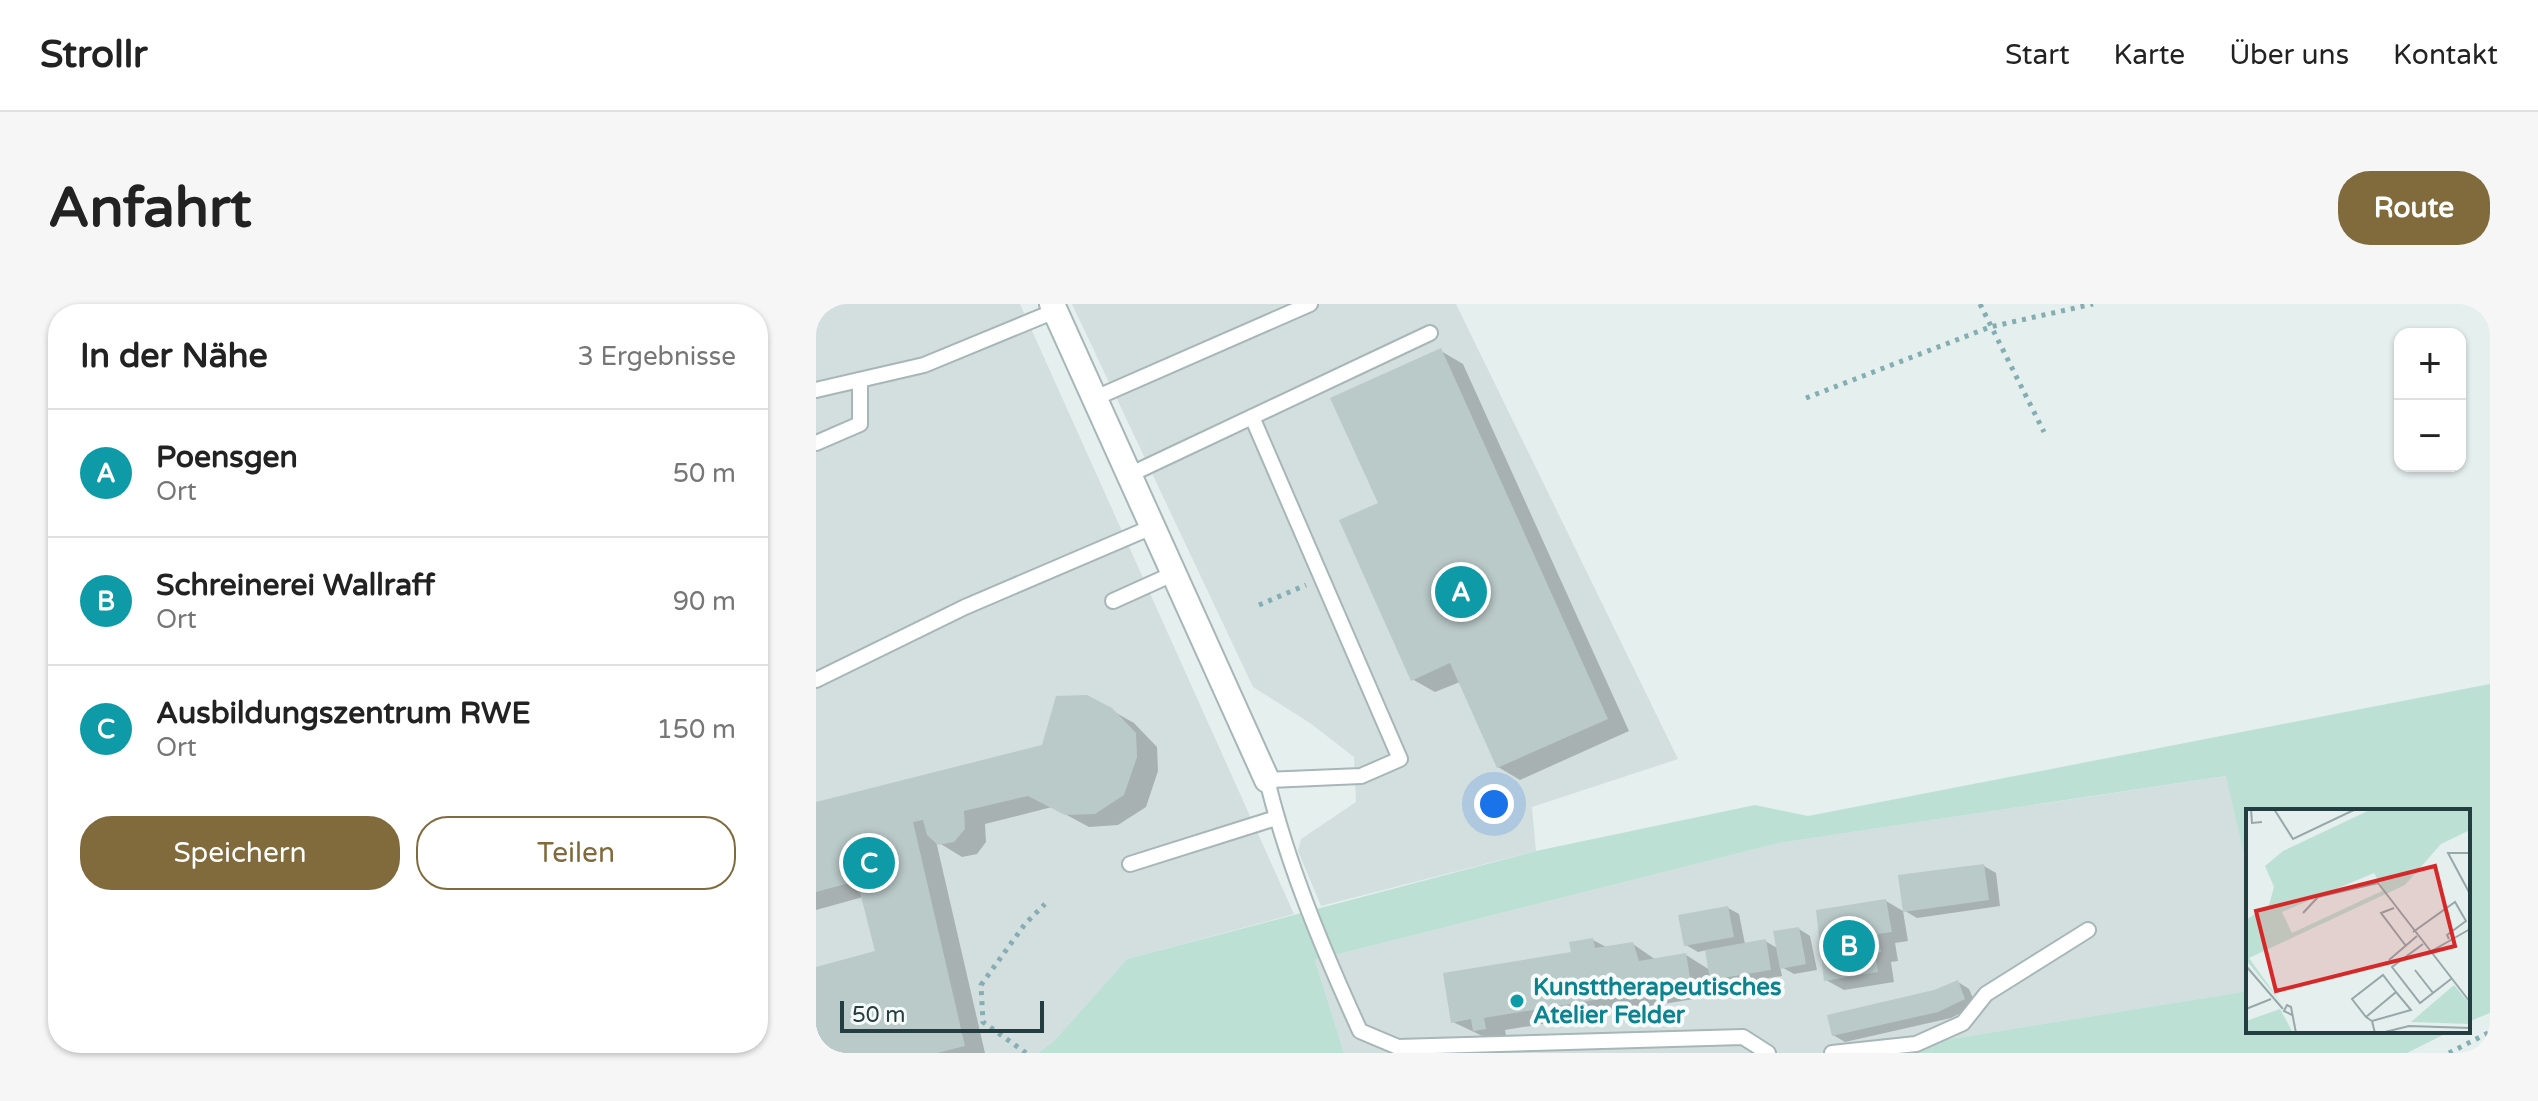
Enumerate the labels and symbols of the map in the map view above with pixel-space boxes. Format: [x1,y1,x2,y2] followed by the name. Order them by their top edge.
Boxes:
[1435,562,1487,622] pin: A
[1474,784,1514,824] your location
[2246,809,2470,1033] inset map
[843,833,895,893] pin: C
[1823,916,1875,976] pin: B
[1533,973,1781,1030] place label: Kunsttherapeutisches Atelier Felder
[1508,992,1526,1010] marker: Kunsttherapeutisches Atelier Felder
[840,997,1044,1033] scale bar

